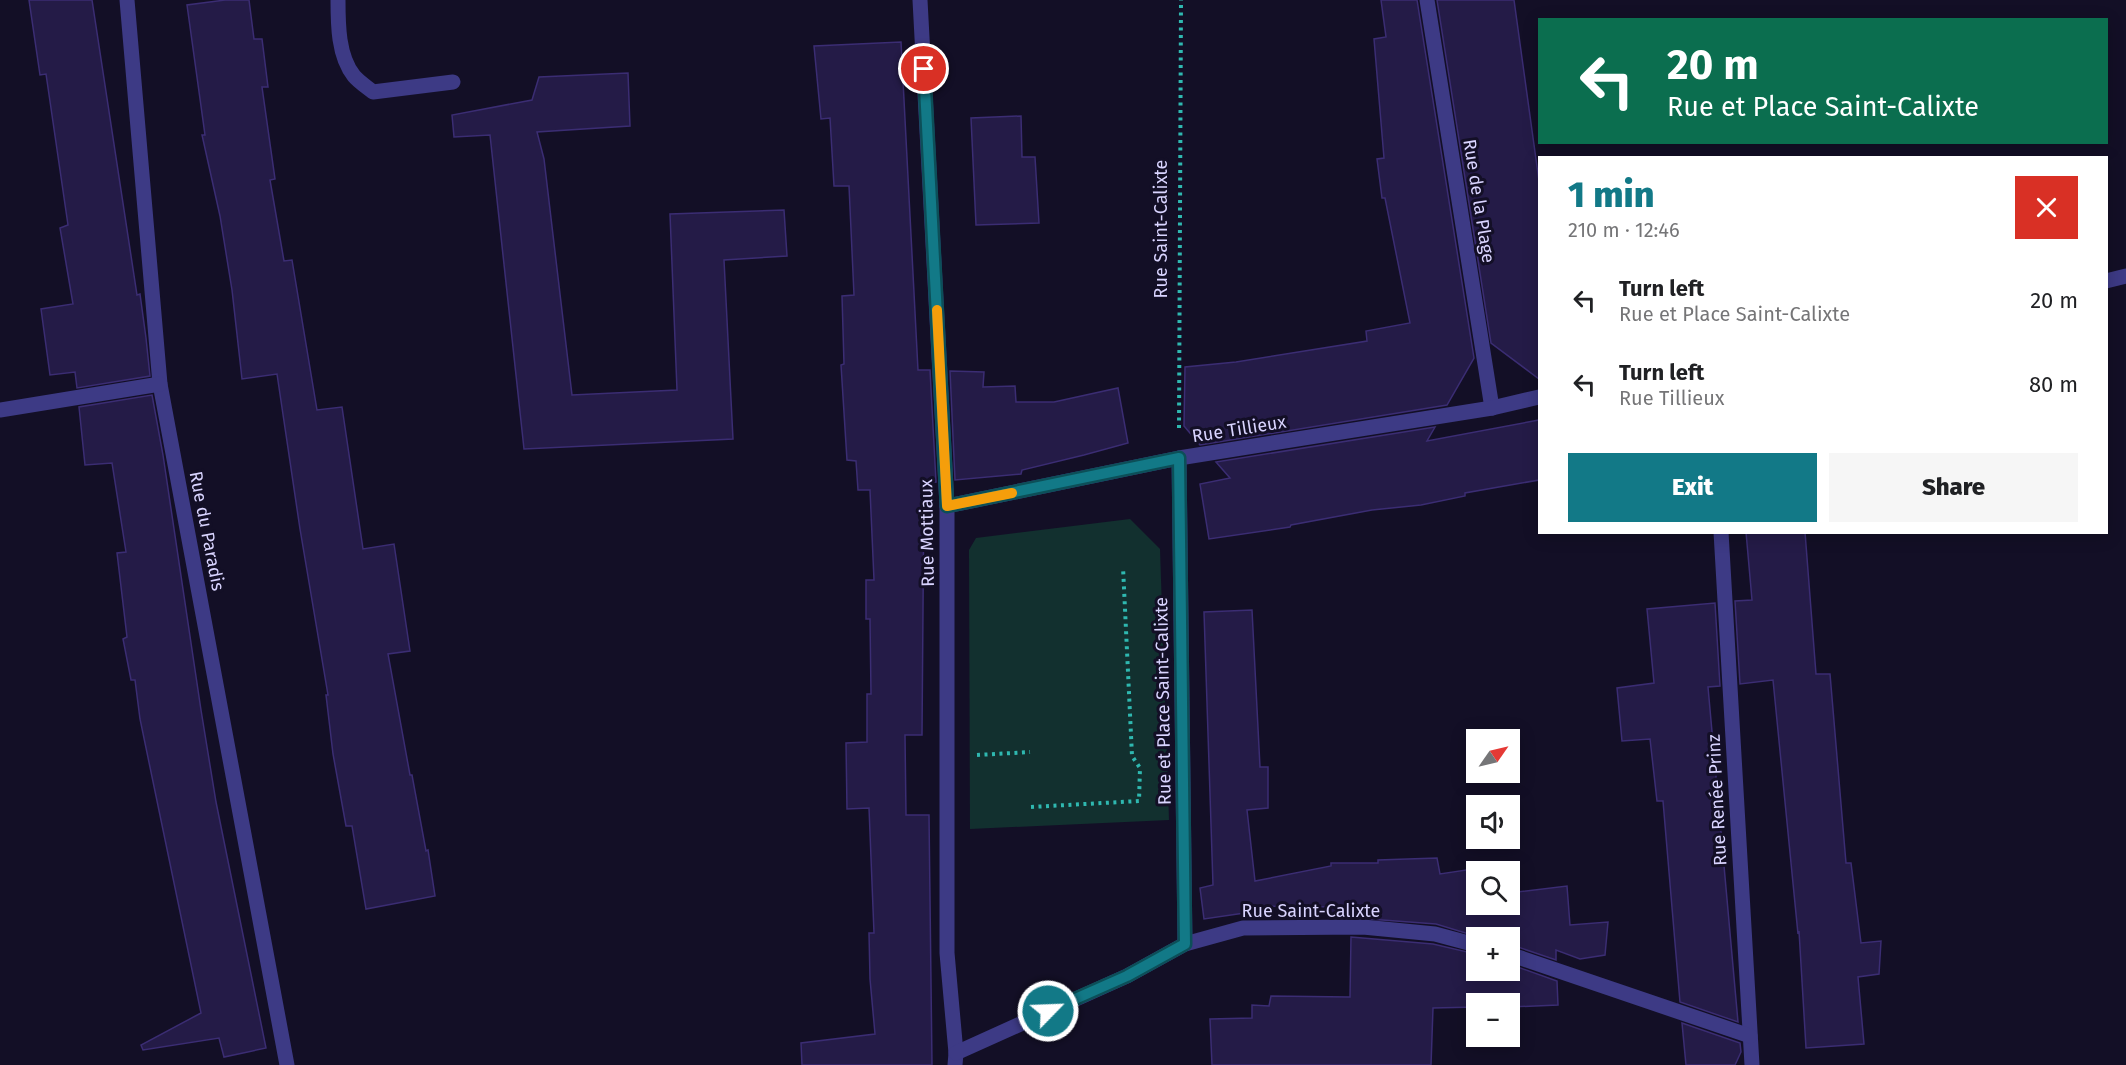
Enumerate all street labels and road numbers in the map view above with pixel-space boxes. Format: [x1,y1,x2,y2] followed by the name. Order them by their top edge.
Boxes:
[1458,138,1500,264] street label: Rue de la Plage
[1150,160,1172,298] street label: Rue Saint-Calixte
[1190,411,1288,447] street label: Rue Tillieux
[185,469,229,593] street label: Rue du Paradis
[915,479,939,587] street label: Rue Mottiaux
[1150,597,1176,805] street label: Rue et Place Saint-Calixte
[1703,733,1731,866] street label: Rue Renée Prinz
[1242,900,1380,922] street label: Rue Saint-Calixte

